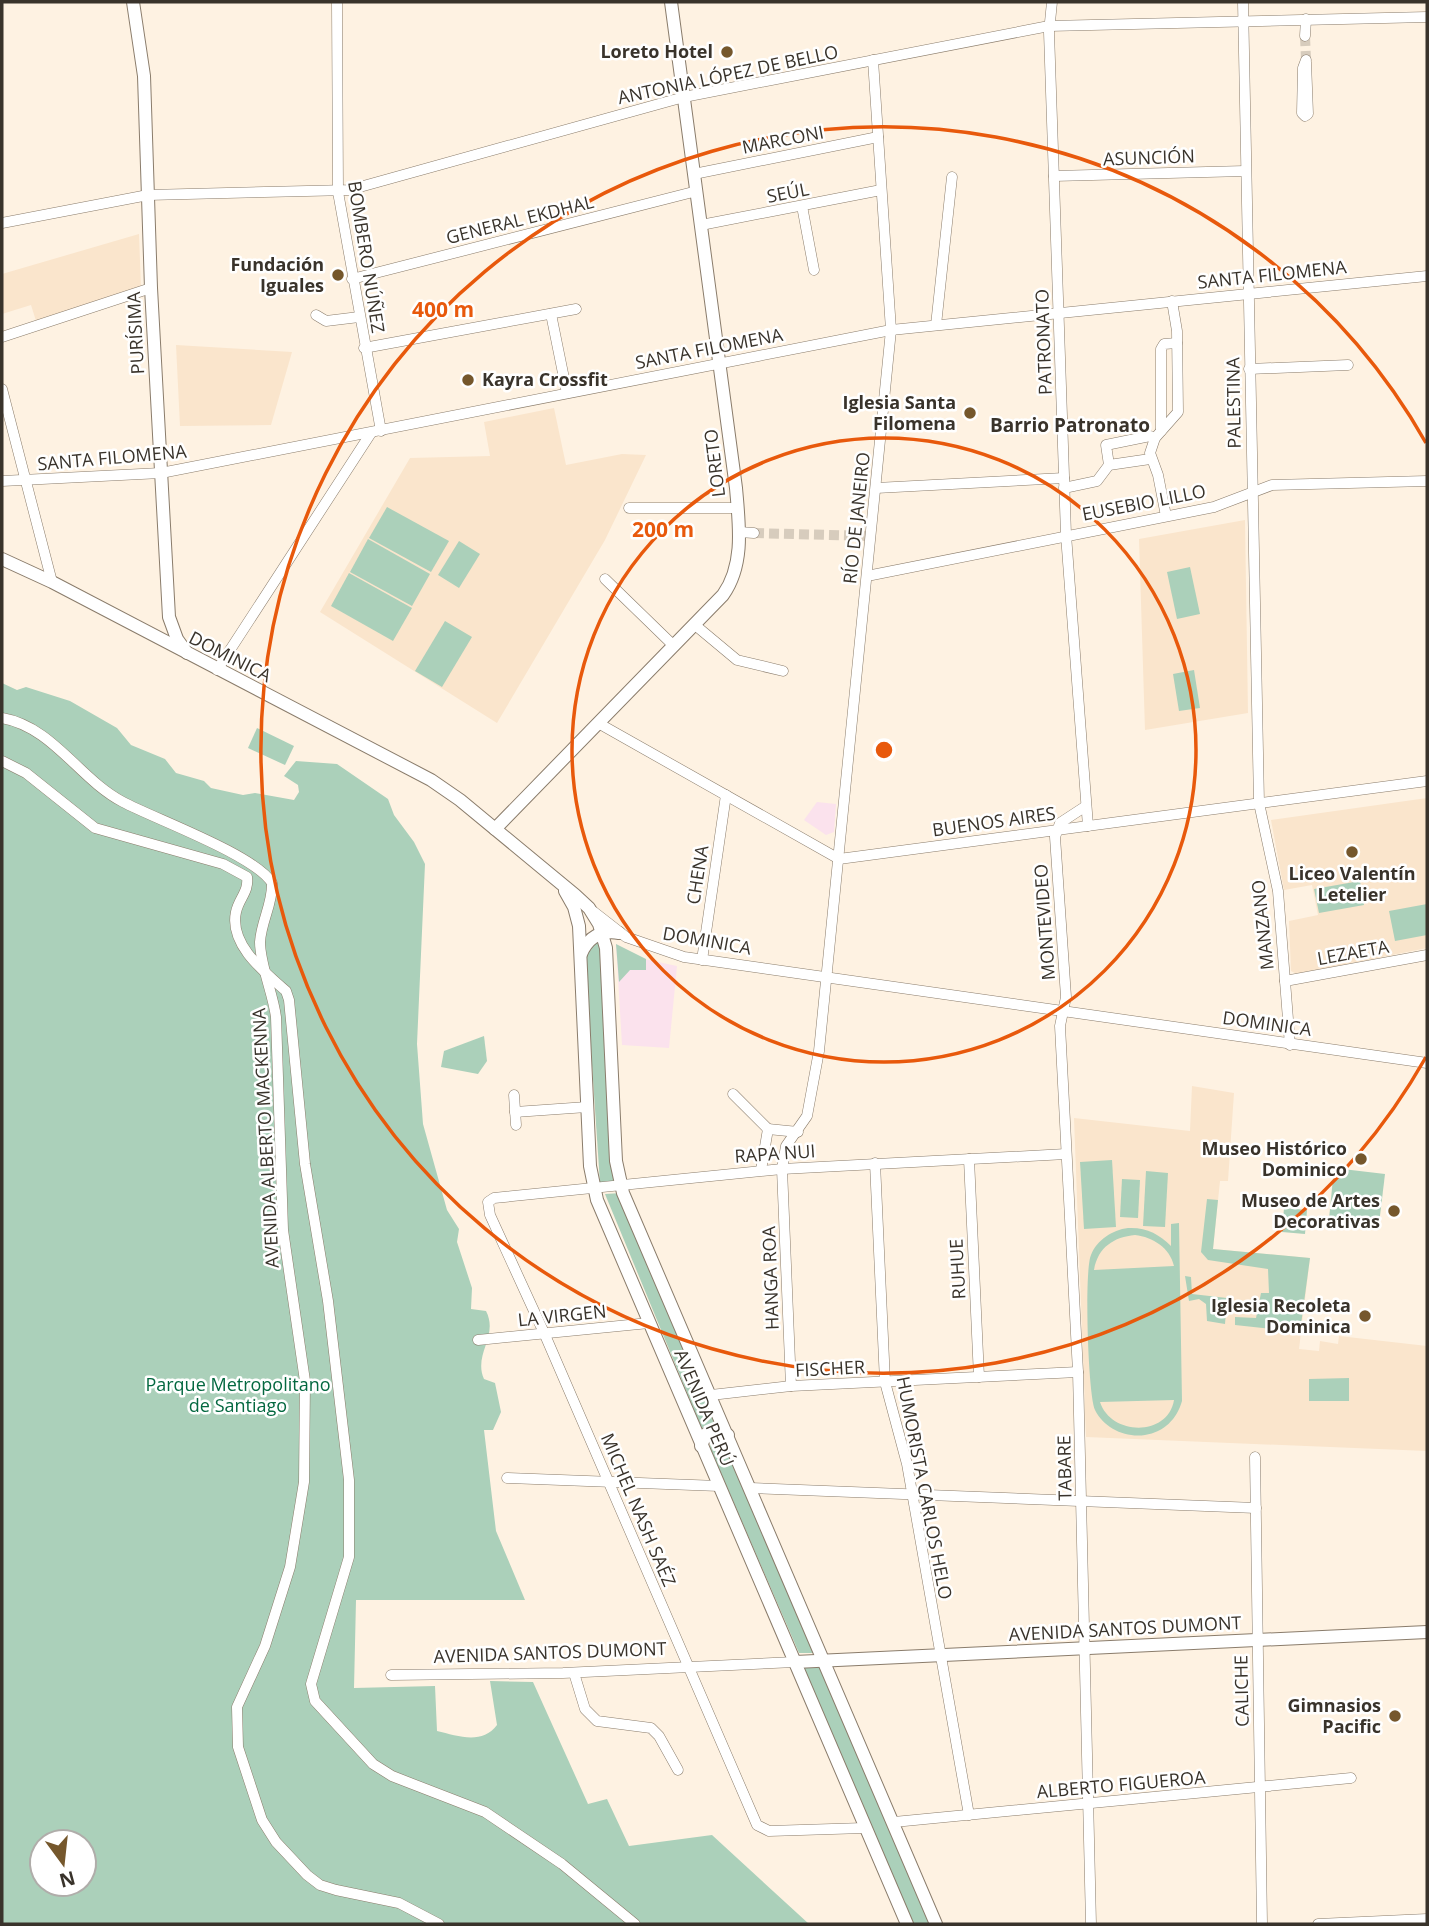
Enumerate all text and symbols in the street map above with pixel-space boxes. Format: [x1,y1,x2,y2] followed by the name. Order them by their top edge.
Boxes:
[600,39,713,63] place label: Loreto Hotel
[615,39,840,109] street label: ANTONIA LÓPEZ DE BELLO
[719,44,735,60] marker: Loreto Hotel
[740,119,826,159] street label: MARCONI
[1103,143,1195,171] street label: ASUNCIÓN
[765,176,811,208] street label: SEÚL
[343,179,391,335] street label: BOMBERO NÚÑEZ
[443,189,596,249] street label: GENERAL EKDHAL
[230,252,324,297] place label: Fundación Iguales
[1196,254,1348,294] street label: SANTA FILOMENA
[330,267,346,283] marker: Fundación Iguales
[1029,289,1057,395] street label: PATRONATO
[121,291,149,375] street label: PURÍSIMA
[412,295,474,323] text: 400 m
[633,322,785,374] street label: SANTA FILOMENA
[1220,357,1246,449] street label: PALESTINA
[482,367,608,391] place label: Kayra Crossfit
[460,372,476,388] marker: Kayra Crossfit
[842,390,956,435] place label: Iglesia Santa Filomena
[962,405,978,421] marker: Iglesia Santa Filomena
[990,412,1150,438] district label: Barrio Patronato
[698,428,730,499] street label: LORETO
[36,438,188,475] street label: SANTA FILOMENA
[837,451,875,585] street label: RÍO DE JANEIRO
[1080,478,1208,526] street label: EUSEBIO LILLO
[632,515,694,543] text: 200 m
[185,625,276,687] street label: DOMINICA
[872,738,896,762] centre of rings
[931,800,1057,842] street label: BUENOS AIRES
[681,843,714,906] street label: CHENA
[1344,844,1360,860] marker: Liceo Valentín Letelier
[1288,861,1416,906] place label: Liceo Valentín Letelier
[1028,863,1060,981] street label: MONTEVIDEO
[1245,879,1279,971] street label: MANZANO
[661,920,754,960] street label: DOMINICA
[1315,934,1391,970] street label: LEZAETA
[1221,1005,1314,1041] street label: DOMINICA
[246,1007,284,1269] street label: AVENIDA ALBERTO MACKENNA
[1202,1136,1347,1181] place label: Museo Histórico Dominico
[734,1138,816,1168] street label: RAPA NUI
[1353,1151,1369,1167] marker: Museo Histórico Dominico
[1241,1188,1380,1233] place label: Museo de Artes Decorativas
[1386,1203,1402,1219] marker: Museo de Artes Decorativas
[756,1225,784,1330] street label: HANGA ROA
[943,1238,971,1300] street label: RUHUE
[1211,1293,1351,1338] place label: Iglesia Recoleta Dominica
[516,1298,607,1332] street label: LA VIRGEN
[1357,1308,1373,1324] marker: Iglesia Recoleta Dominica
[669,1345,740,1470] street label: AVENIDA PERÚ
[794,1354,865,1382] street label: FISCHER
[145,1372,331,1417] park label: Parque Metropolitano de Santiago
[892,1374,958,1602] street label: HUMORISTA CARLOS HELO
[596,1429,682,1590] street label: MICHEL NASH SAÉZ
[1051,1435,1077,1501] street label: TABARE
[1008,1610,1242,1646] street label: AVENIDA SANTOS DUMONT
[433,1636,667,1668] street label: AVENIDA SANTOS DUMONT
[1228,1655,1254,1727] street label: CALICHE
[1288,1693,1381,1738] place label: Gimnasios Pacific
[1387,1708,1403,1724] marker: Gimnasios Pacific
[1036,1765,1207,1803] street label: ALBERTO FIGUEROA
[28,1828,98,1898] north arrow
[57,1865,78,1894] text: N

